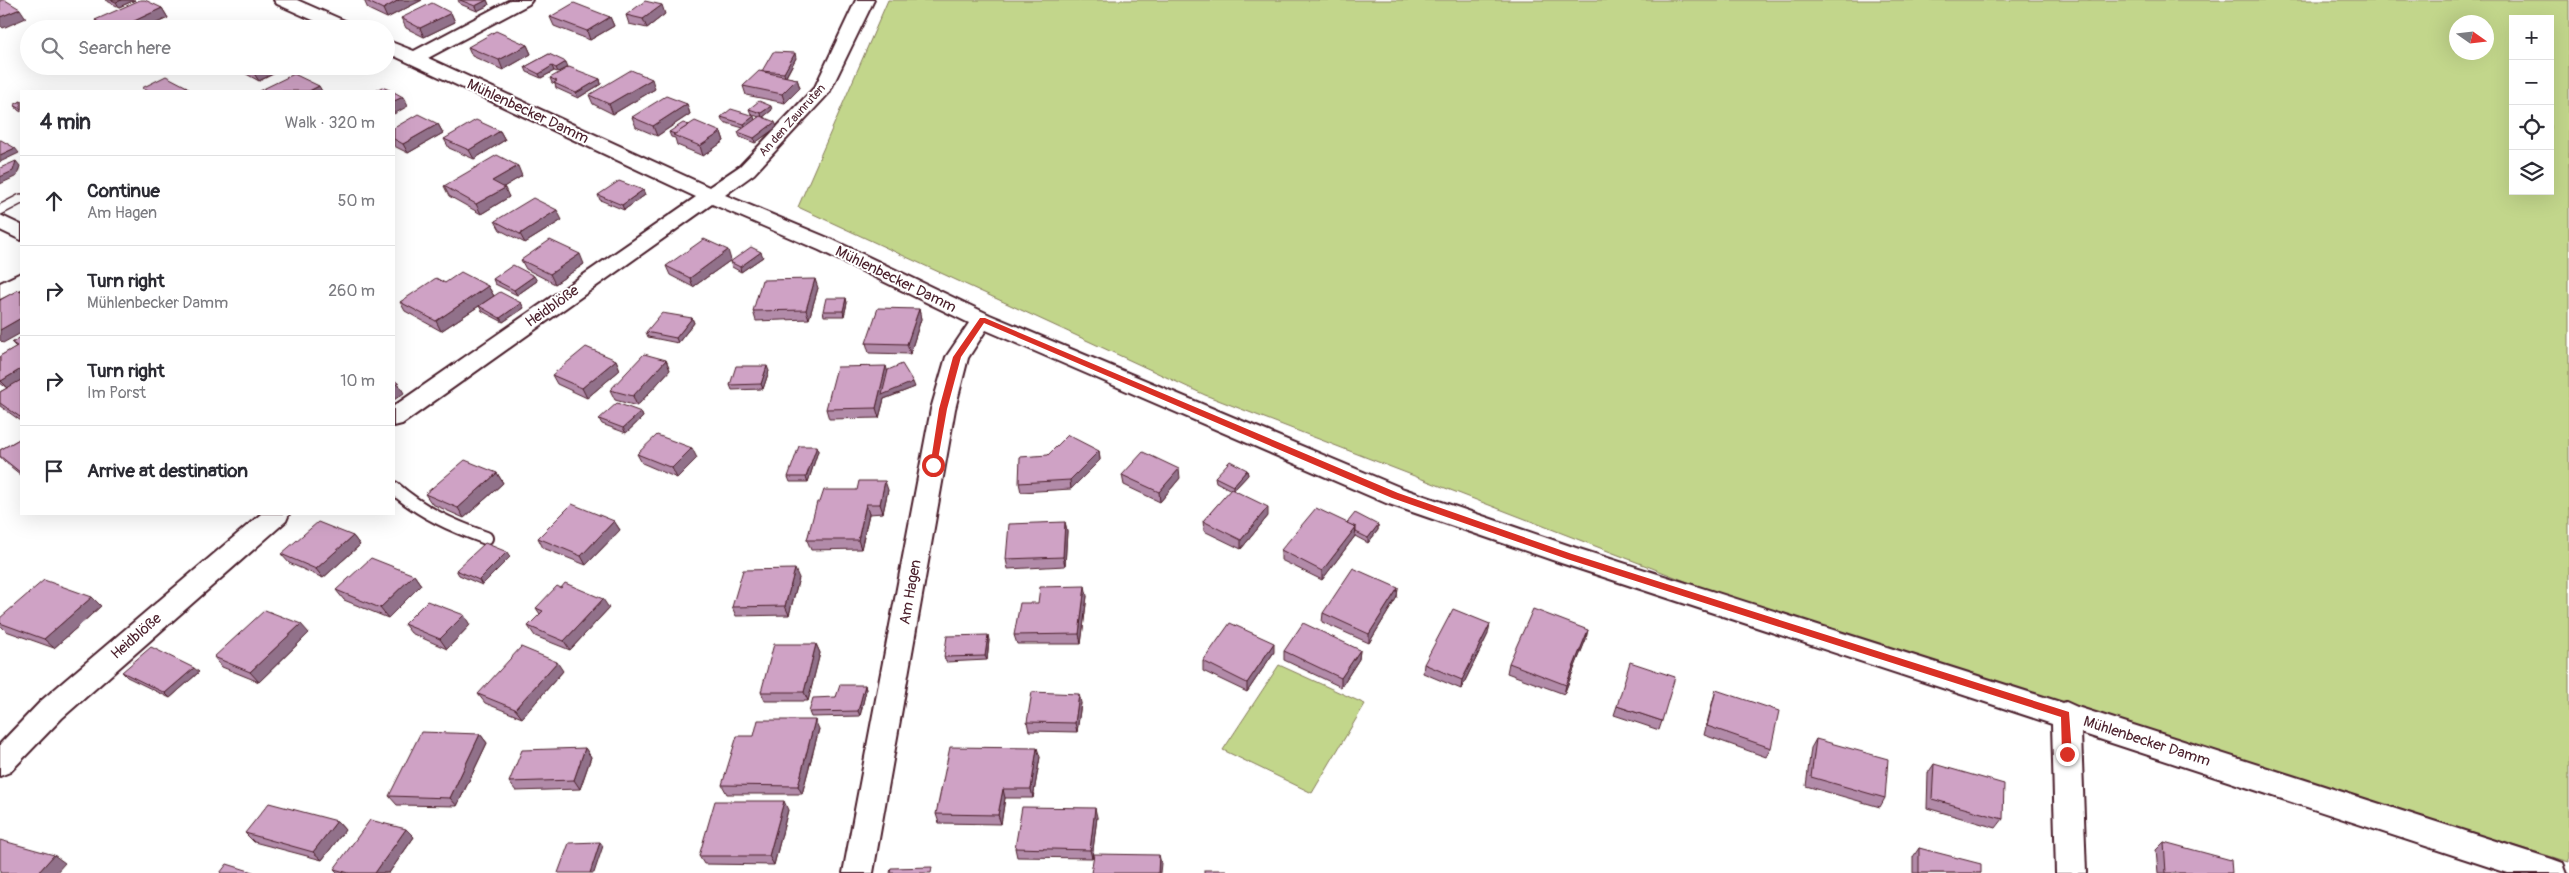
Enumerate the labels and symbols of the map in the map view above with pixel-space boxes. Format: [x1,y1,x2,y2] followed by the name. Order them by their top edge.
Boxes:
[2449,15,2494,60] north arrow
[464,75,592,148] street label: Mühlenbecker Damm
[756,81,829,160] street label: An den Zaunruten
[832,242,959,317] street label: Mühlenbecker Damm
[522,281,583,332] street label: Heidblöße
[922,454,945,477] route start
[895,558,926,626] street label: Am Hagen
[107,609,166,664] street label: Heidblöße
[2081,712,2213,771] street label: Mühlenbecker Damm
[2056,743,2079,766] route end

